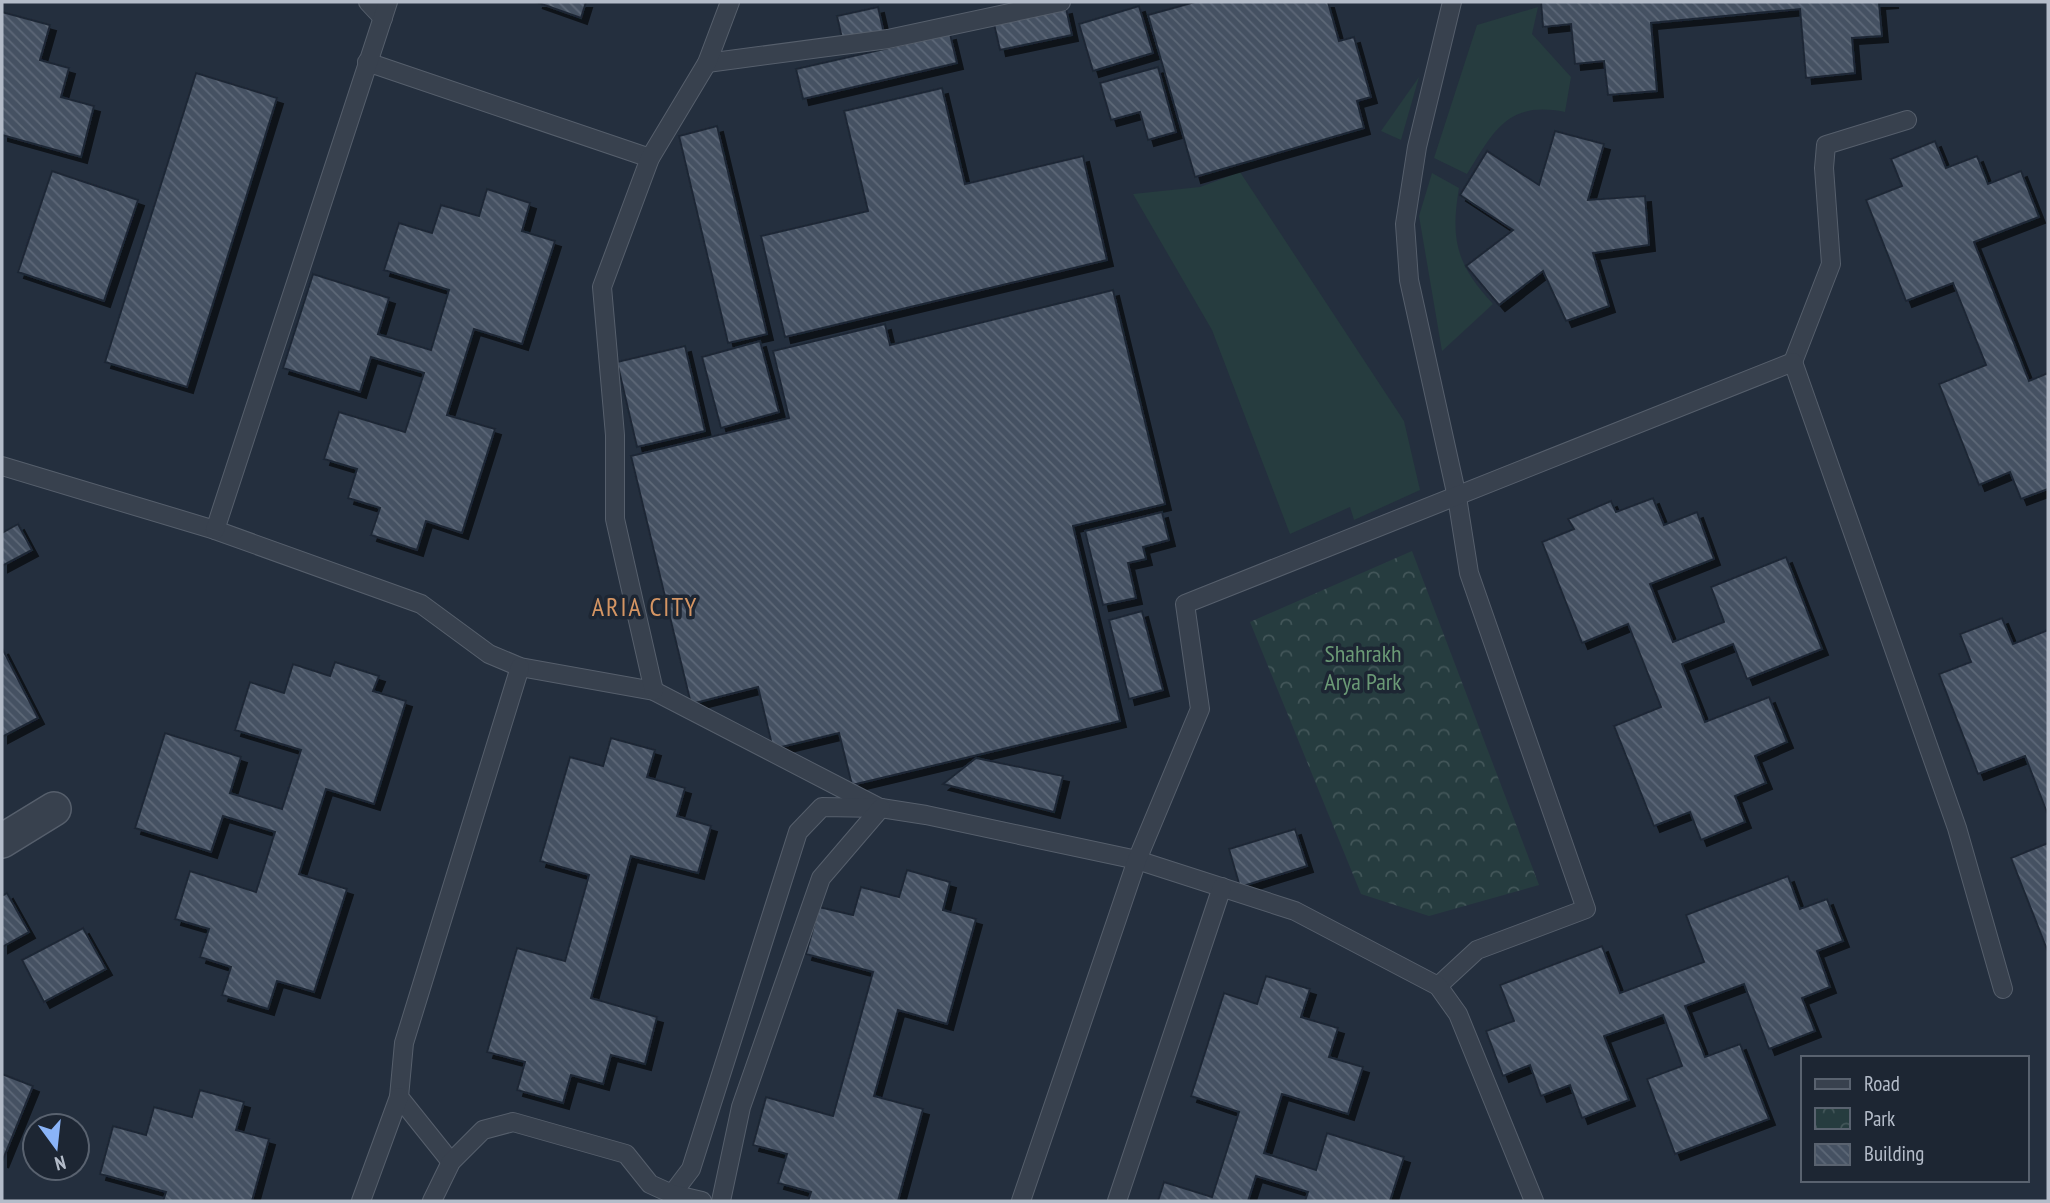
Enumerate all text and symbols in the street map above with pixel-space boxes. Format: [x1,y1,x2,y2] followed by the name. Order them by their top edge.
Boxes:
[592,590,698,623] district label: ARIA CITY
[1324,638,1402,697] park label: Shahrakh Arya Park
[1801,1056,2029,1182] legend
[1864,1070,1900,1097] text: Road
[1864,1105,1895,1132] text: Park
[21,1112,91,1182] north arrow
[1864,1140,1924,1167] text: Building
[52,1151,68,1176] text: N

